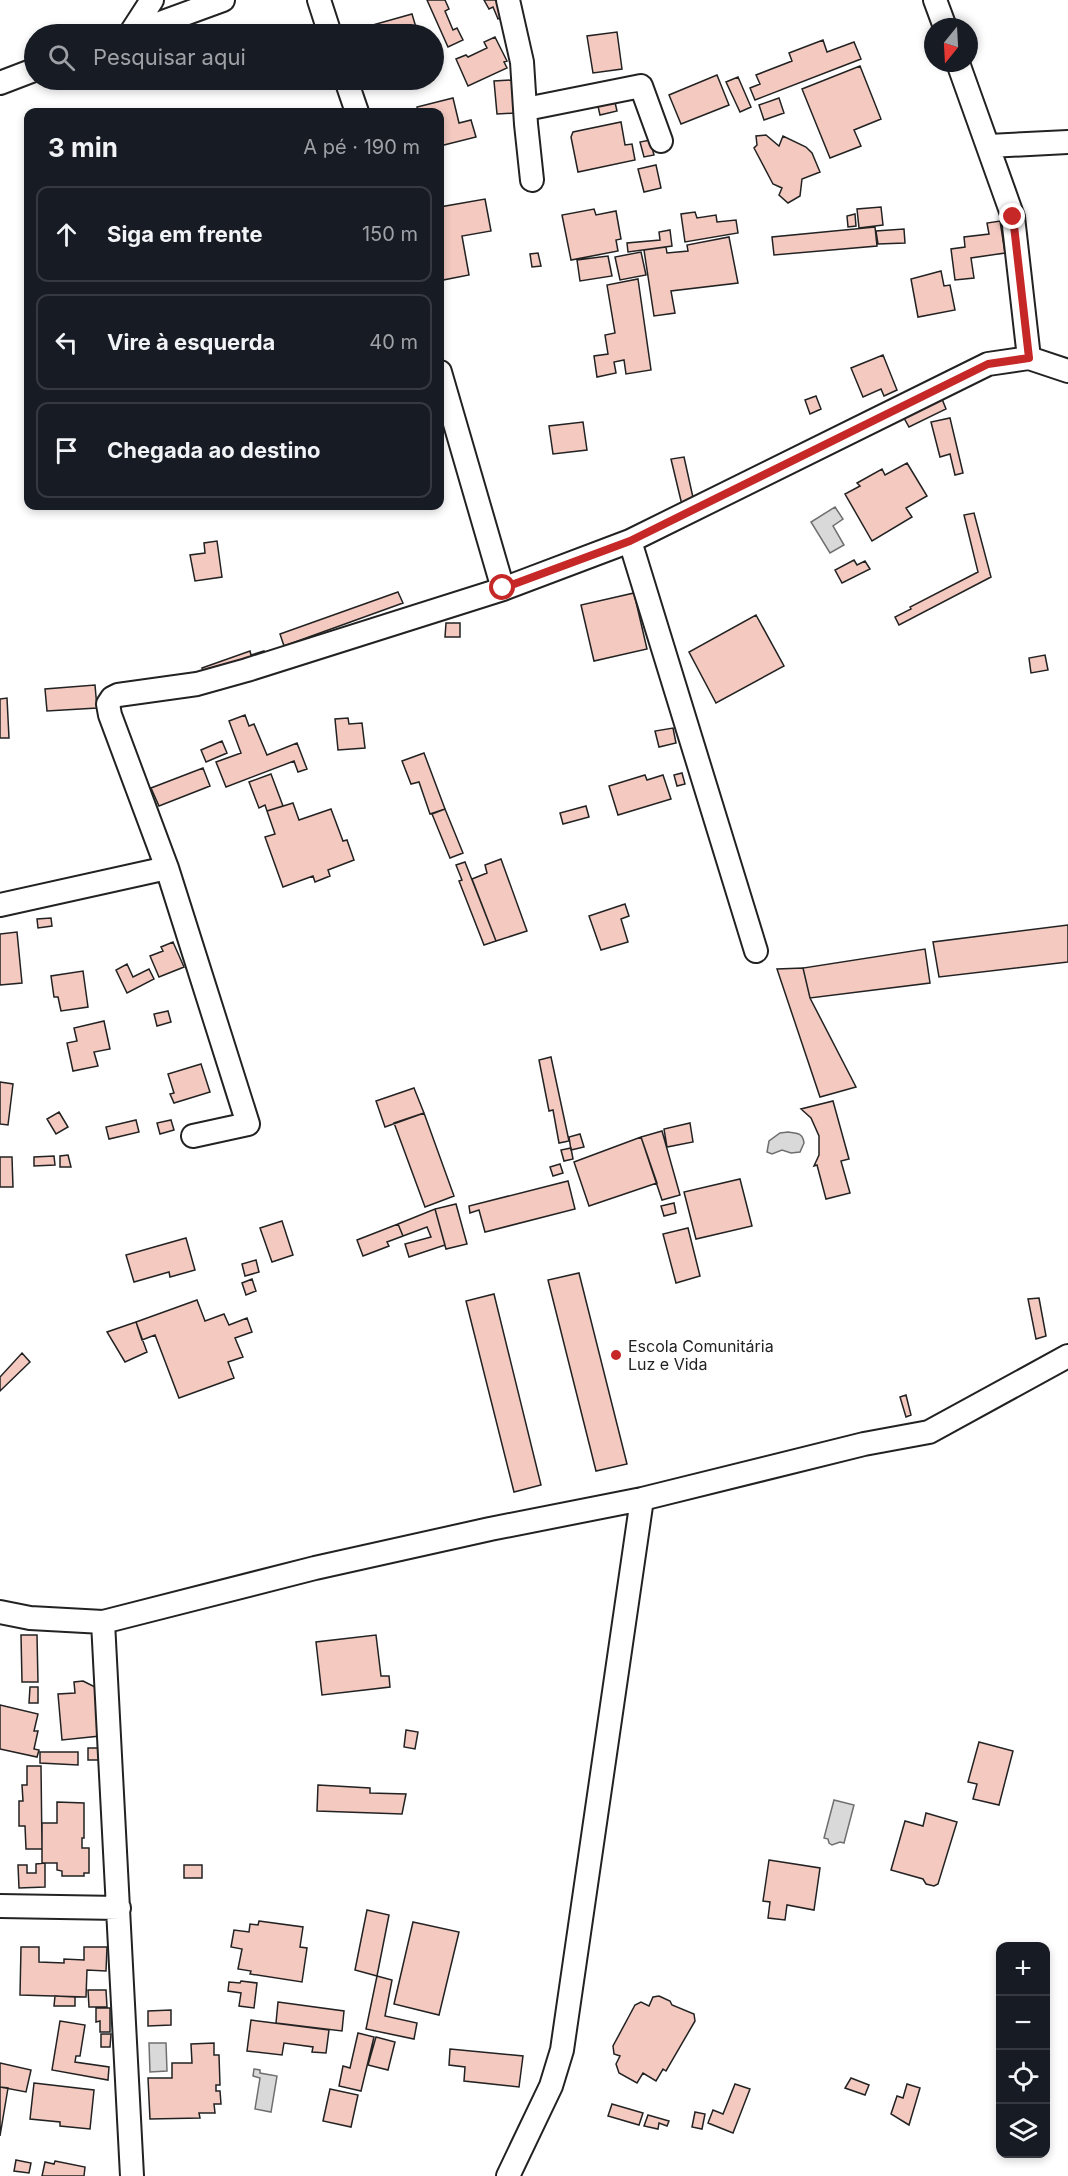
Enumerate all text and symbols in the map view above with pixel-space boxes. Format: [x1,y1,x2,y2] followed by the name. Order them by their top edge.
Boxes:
[924,18,978,72] north arrow
[24,24,444,90] search box
[45,41,78,74] icon: search
[93,44,246,70] text: Pesquisar aqui
[48,132,118,163] text: 3 min
[303,135,420,159] text: A pé · 190 m
[999,203,1025,229] route end
[50,218,83,251] icon: ahead
[107,221,263,247] text: Siga em frente
[362,222,418,246] text: 150 m
[50,326,83,359] icon: left
[107,329,275,355] text: Vire à esquerda
[369,330,418,354] text: 40 m
[50,434,83,467] icon: arrive
[107,437,321,463] text: Chegada ao destino
[489,574,515,600] route start
[628,1336,774,1374] place label: Escola Comunitária Luz e Vida
[609,1348,623,1362] marker: Escola Comunitária Luz e Vida
[996,1942,1050,2158] map controls
[996,1942,1050,1996] button: +
[996,1996,1050,2050] button: −
[996,2050,1050,2104] button: locate
[996,2104,1050,2158] button: layers

